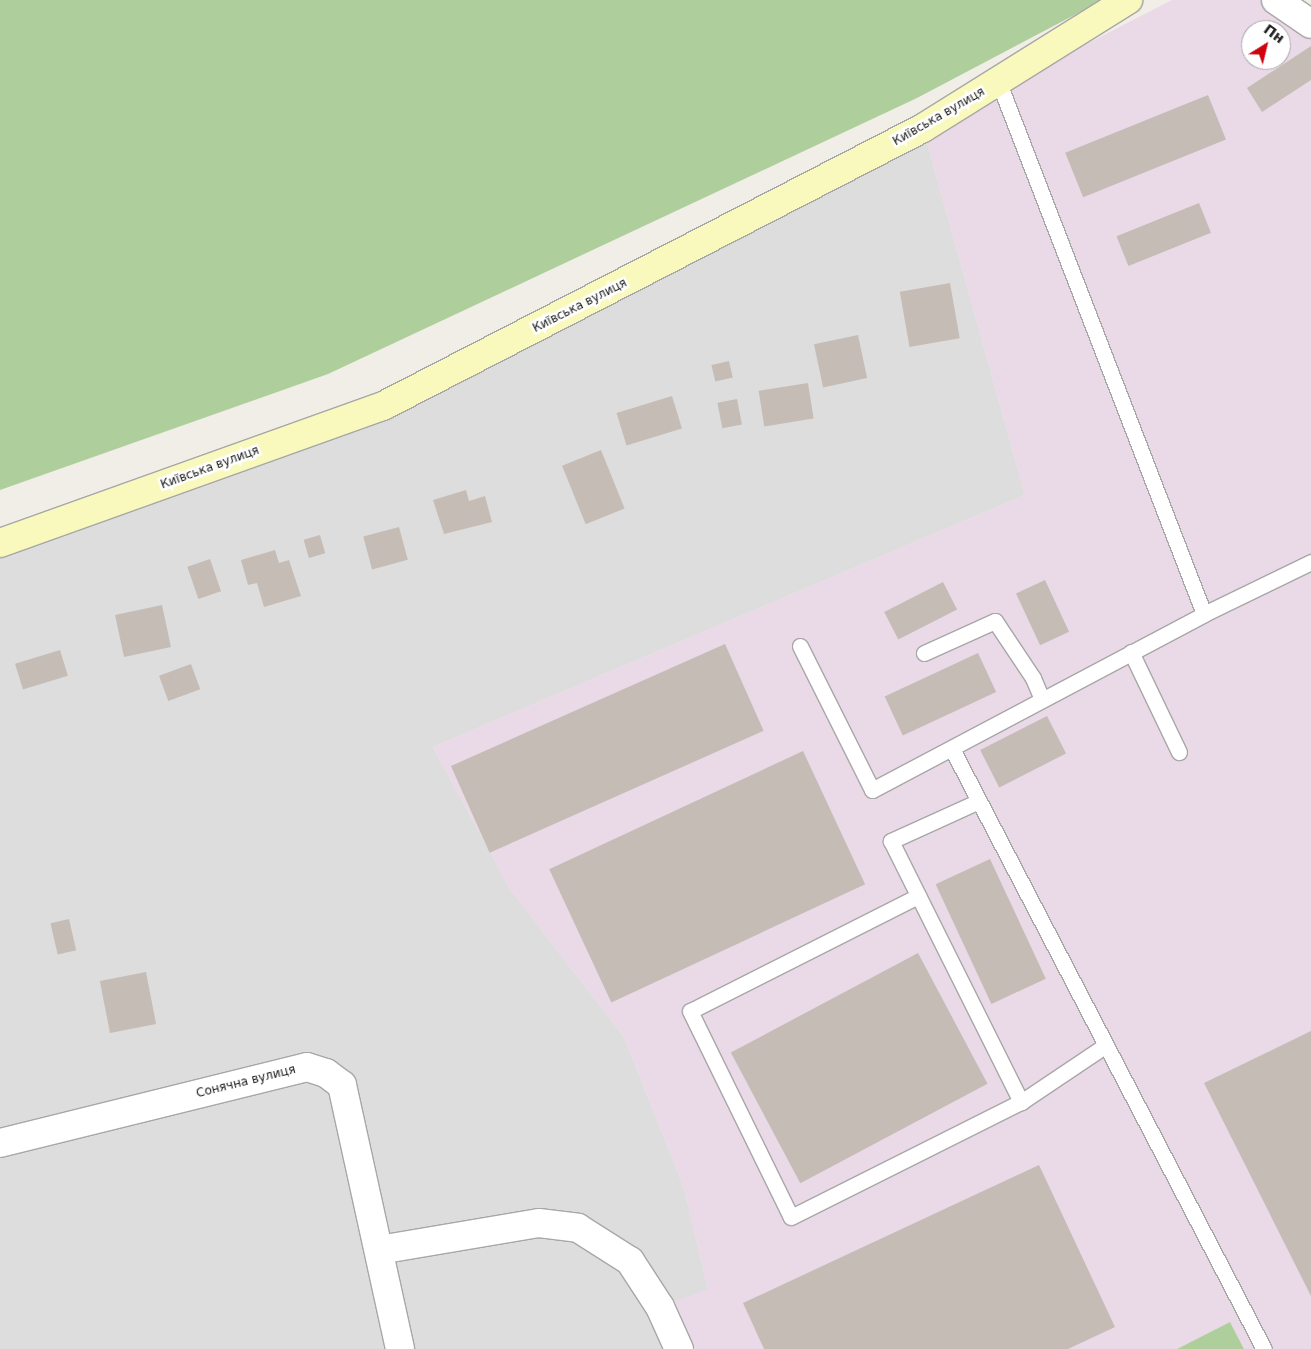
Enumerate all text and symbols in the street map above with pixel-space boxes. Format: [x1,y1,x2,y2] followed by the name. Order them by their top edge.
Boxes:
[1241,20,1291,70] north arrow
[1261,21,1288,46] text: Пн
[890,85,988,149] street label: Київська вулиця
[530,276,630,336] street label: Київська вулиця
[159,443,261,493] street label: Київська вулиця
[195,1063,297,1101] street label: Сонячна вулиця

